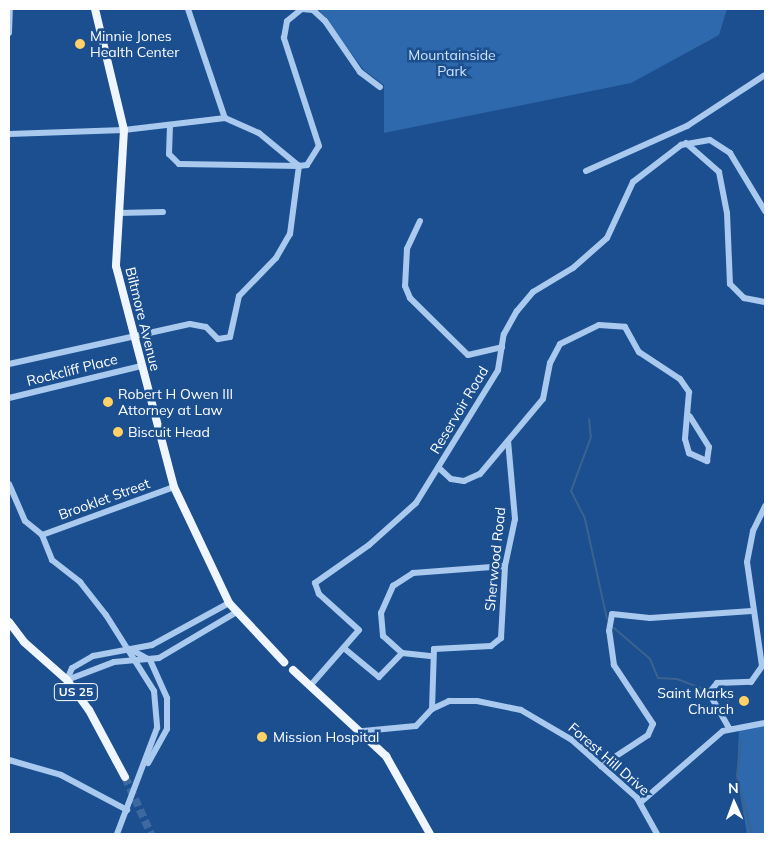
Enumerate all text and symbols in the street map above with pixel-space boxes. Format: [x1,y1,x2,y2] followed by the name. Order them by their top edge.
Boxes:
[90,28,179,60] place label: Minnie Jones Health Center
[74,38,86,50] marker: Minnie Jones Health Center
[408,47,496,80] park label: Mountainside Park
[122,265,164,373] street label: Biltmore Avenue
[25,351,119,389] street label: Rockcliff Place
[426,363,492,457] street label: Reservoir Road
[118,386,233,418] place label: Robert H Owen III Attorney at Law
[102,396,114,408] marker: Robert H Owen III Attorney at Law
[128,424,210,440] place label: Biscuit Head
[112,426,124,438] marker: Biscuit Head
[56,475,152,523] street label: Brooklet Street
[481,506,509,612] street label: Sherwood Road
[54,682,98,702] road number: US 25
[657,685,734,718] place label: Saint Marks Church
[738,695,750,707] marker: Saint Marks Church
[565,719,653,799] street label: Forest Hill Drive
[273,729,379,745] place label: Mission Hospital
[255,730,269,744] marker: Mission Hospital
[709,778,759,828] north arrow
[728,779,739,797] text: N

